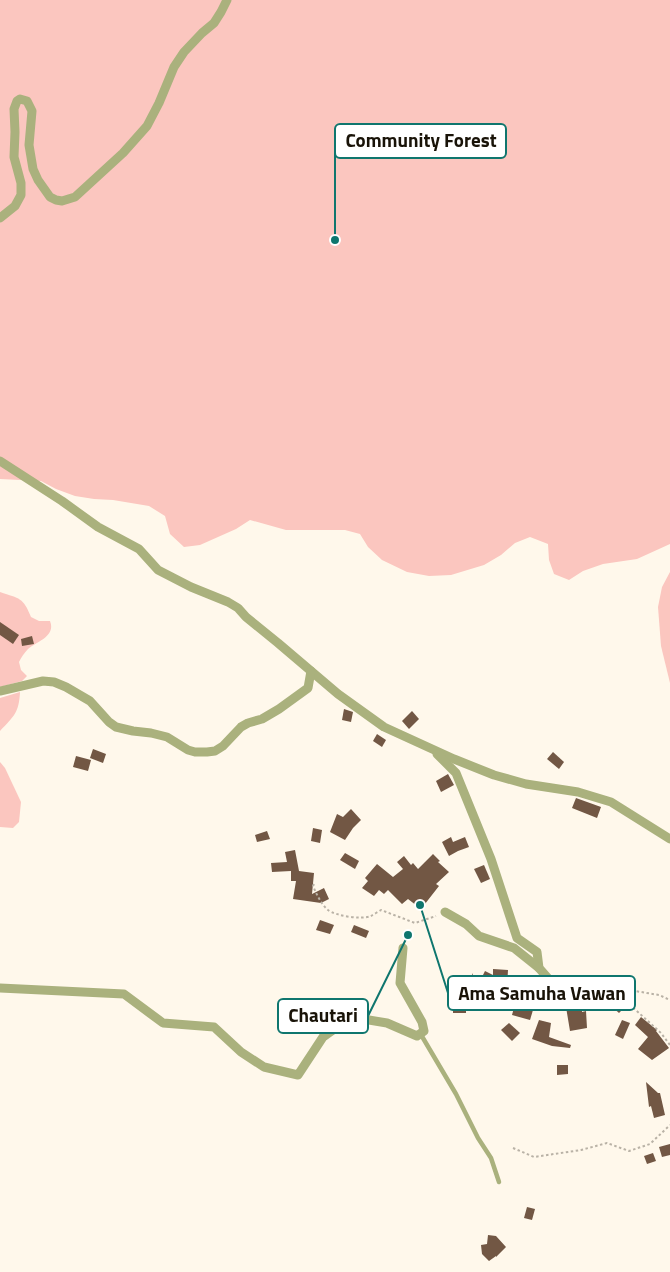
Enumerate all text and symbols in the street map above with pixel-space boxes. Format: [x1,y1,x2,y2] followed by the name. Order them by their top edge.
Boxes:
[335,124,506,158] callout: Community Forest
[345,125,497,154] text: Community Forest
[448,976,635,1010] callout: Ama Samuha Vawan
[458,978,626,1007] text: Ama Samuha Vawan
[278,999,368,1033] callout: Chautari
[288,1000,358,1029] text: Chautari

